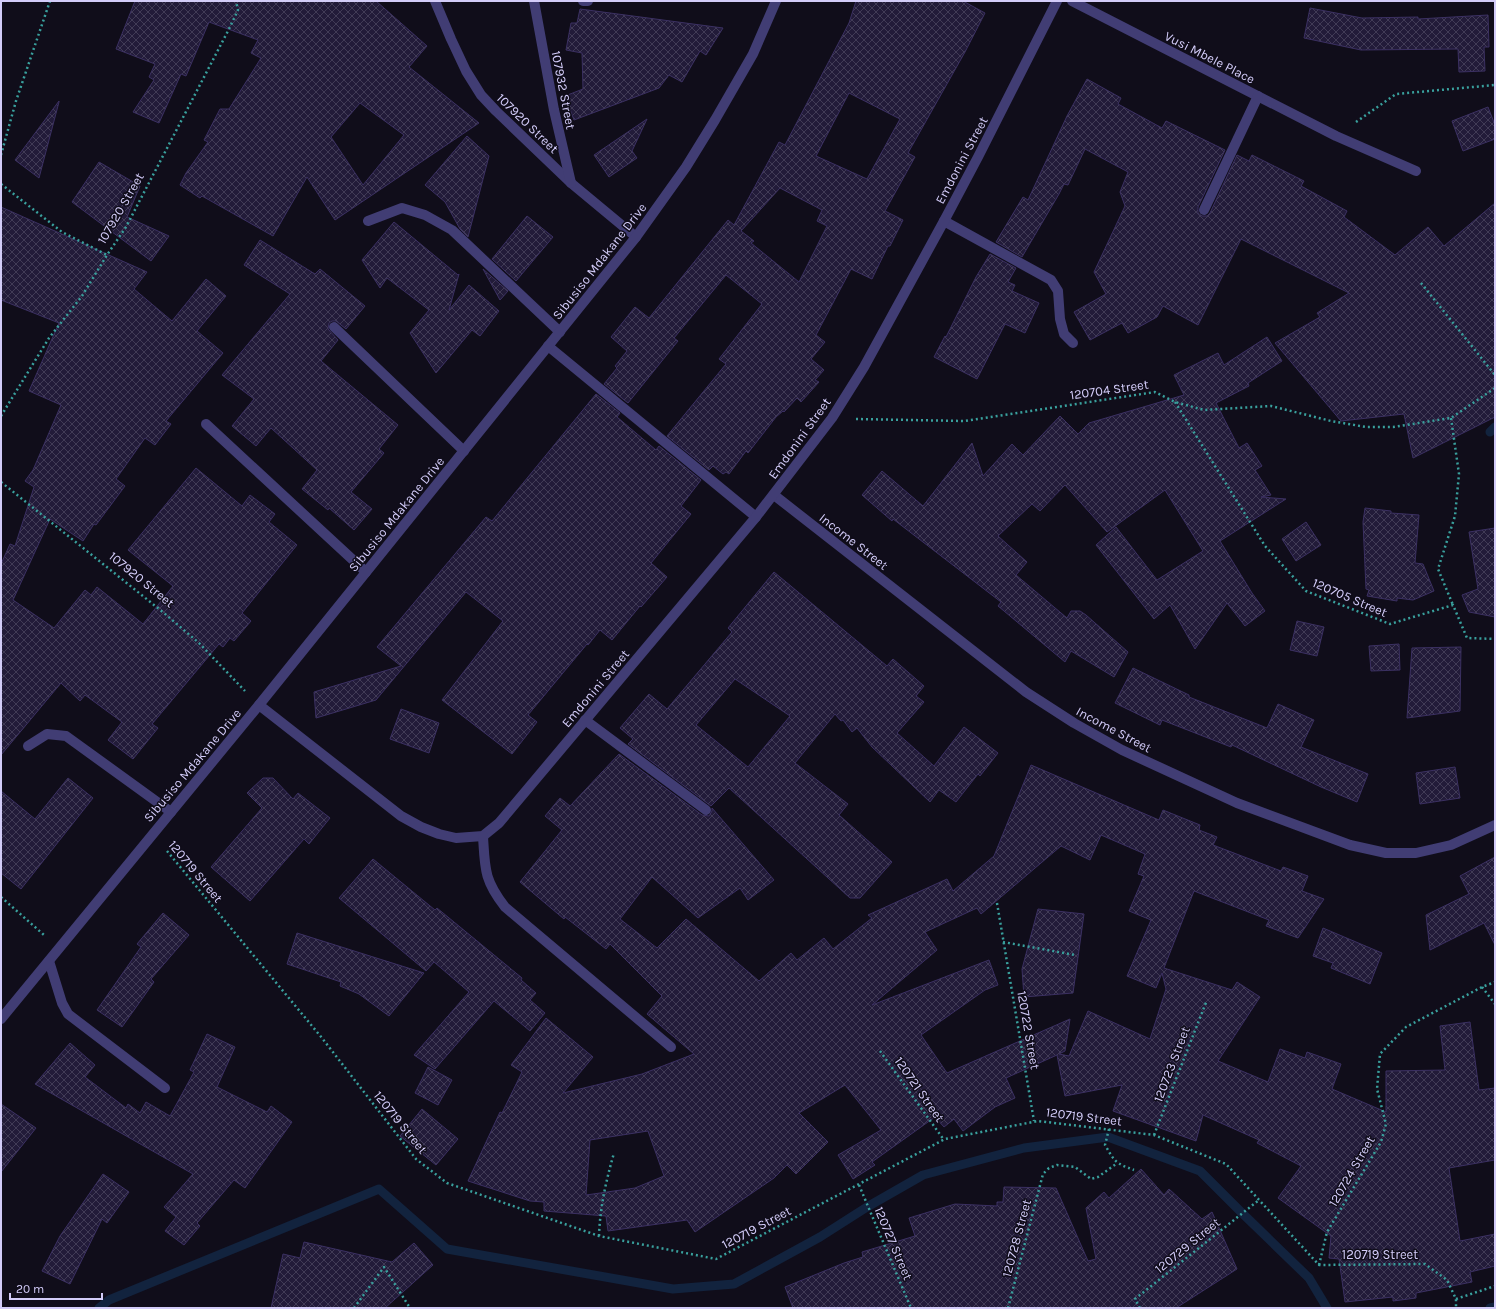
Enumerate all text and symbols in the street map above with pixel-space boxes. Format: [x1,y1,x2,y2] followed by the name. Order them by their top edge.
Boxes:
[1162,28,1258,87] street label: Vusi Mbele Place
[549,50,578,131] street label: 107932 Street
[494,90,562,157] street label: 107920 Street
[932,114,991,206] street label: Emdonini Street
[94,170,147,247] street label: 107920 Street
[549,200,650,322] street label: Sibusiso Mdakane Drive
[1069,377,1150,402] street label: 120704 Street
[765,395,834,482] street label: Emdonini Street
[345,454,448,575] street label: Sibusiso Mdakane Drive
[816,510,891,573] street label: Income Street
[106,548,177,610] street label: 107920 Street
[1310,575,1389,620] street label: 120705 Street
[559,646,632,730] street label: Emdonini Street
[1074,703,1154,756] street label: Income Street
[141,705,244,825] street label: Sibusiso Mdakane Drive
[165,837,226,905] street label: 120719 Street
[1014,990,1043,1071] street label: 120722 Street
[1150,1024,1193,1104] street label: 120723 Street
[892,1054,948,1125] street label: 120721 Street
[371,1088,431,1157] street label: 120719 Street
[1045,1104,1123,1129] street label: 120719 Street
[1325,1133,1378,1209] street label: 120724 Street
[999,1197,1034,1279] street label: 120728 Street
[719,1203,794,1252] street label: 120719 Street
[871,1204,916,1282] street label: 120727 Street
[1152,1214,1223,1276] street label: 120729 Street
[1342,1247,1418,1262] street label: 120719 Street
[10,1275,102,1301] scale bar
[16,1282,44,1296] text: 20 m

